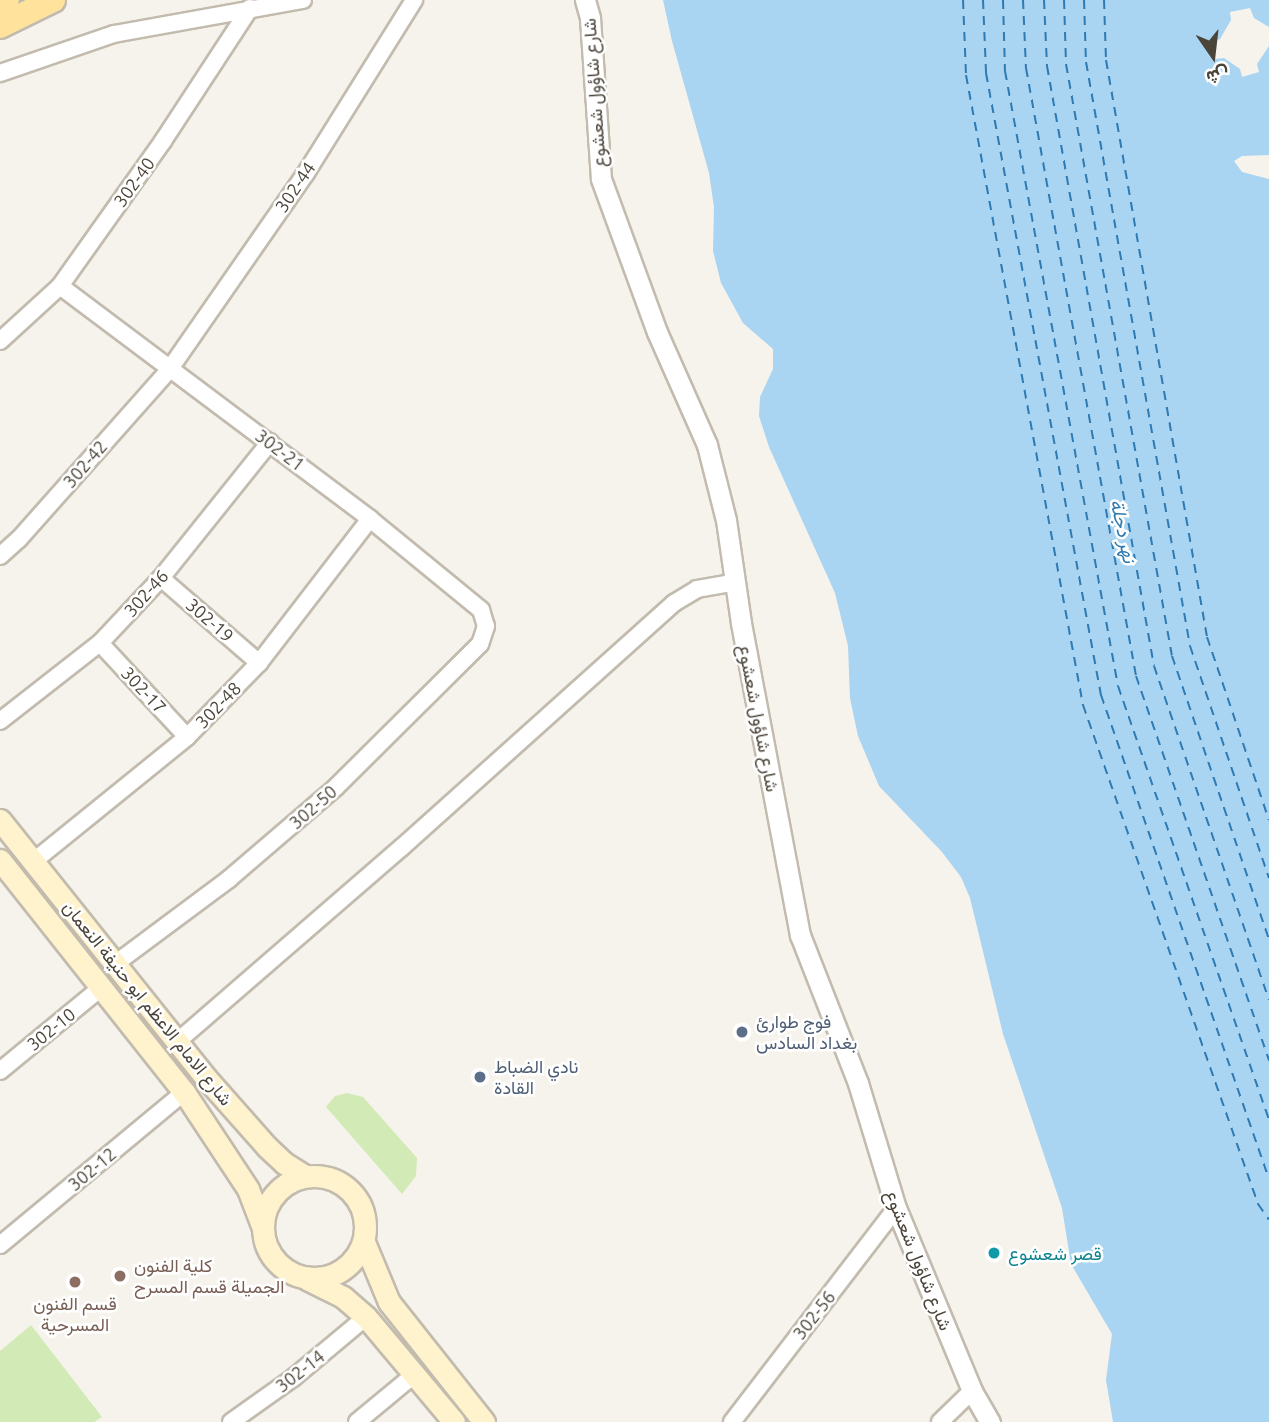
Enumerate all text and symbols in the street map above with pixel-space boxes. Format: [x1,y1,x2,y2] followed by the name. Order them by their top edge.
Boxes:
[578,18,610,168] street label: شارع شاؤول شعشوع
[1178,21,1248,91] north arrow
[1204,63,1232,90] text: ش
[109,153,159,211] street label: 302-40
[270,158,320,216] street label: 302-44
[251,425,309,475] street label: 302-21
[58,436,112,492] street label: 302-42
[1105,497,1141,565] water label: نهر دجلة
[119,565,173,621] street label: 302-46
[182,593,238,647] street label: 302-19
[734,642,784,794] street label: شارع شاؤول شعشوع
[117,662,171,718] street label: 302-17
[191,677,245,733] street label: 302-48
[285,780,341,834] street label: 302-50
[59,896,237,1110] street label: شارع الامام الاعظم ابو حنيفة النعمان
[22,1003,80,1055] street label: 302-10
[756,1011,857,1054] place label: فوج طوارئ بغداد السادس
[734,1024,750,1040] marker: فوج طوارئ بغداد السادس
[494,1056,578,1098] place label: نادي الضباط القادة
[472,1069,488,1085] marker: نادي الضباط القادة
[64,1143,120,1195] street label: 302-12
[881,1187,957,1333] street label: شارع شاؤول شعشوع
[1008,1242,1102,1264] place label: قصر شعشوع
[986,1245,1002,1261] marker: قصر شعشوع
[134,1255,284,1298] place label: كلية الفنون الجميلة قسم المسرح
[112,1268,128,1284] marker: كلية الفنون الجميلة قسم المسرح
[67,1274,83,1290] marker: قسم الفنون المسرحية
[788,1286,840,1344] street label: 302-56
[33,1293,117,1336] place label: قسم الفنون المسرحية
[271,1345,329,1397] street label: 302-14

